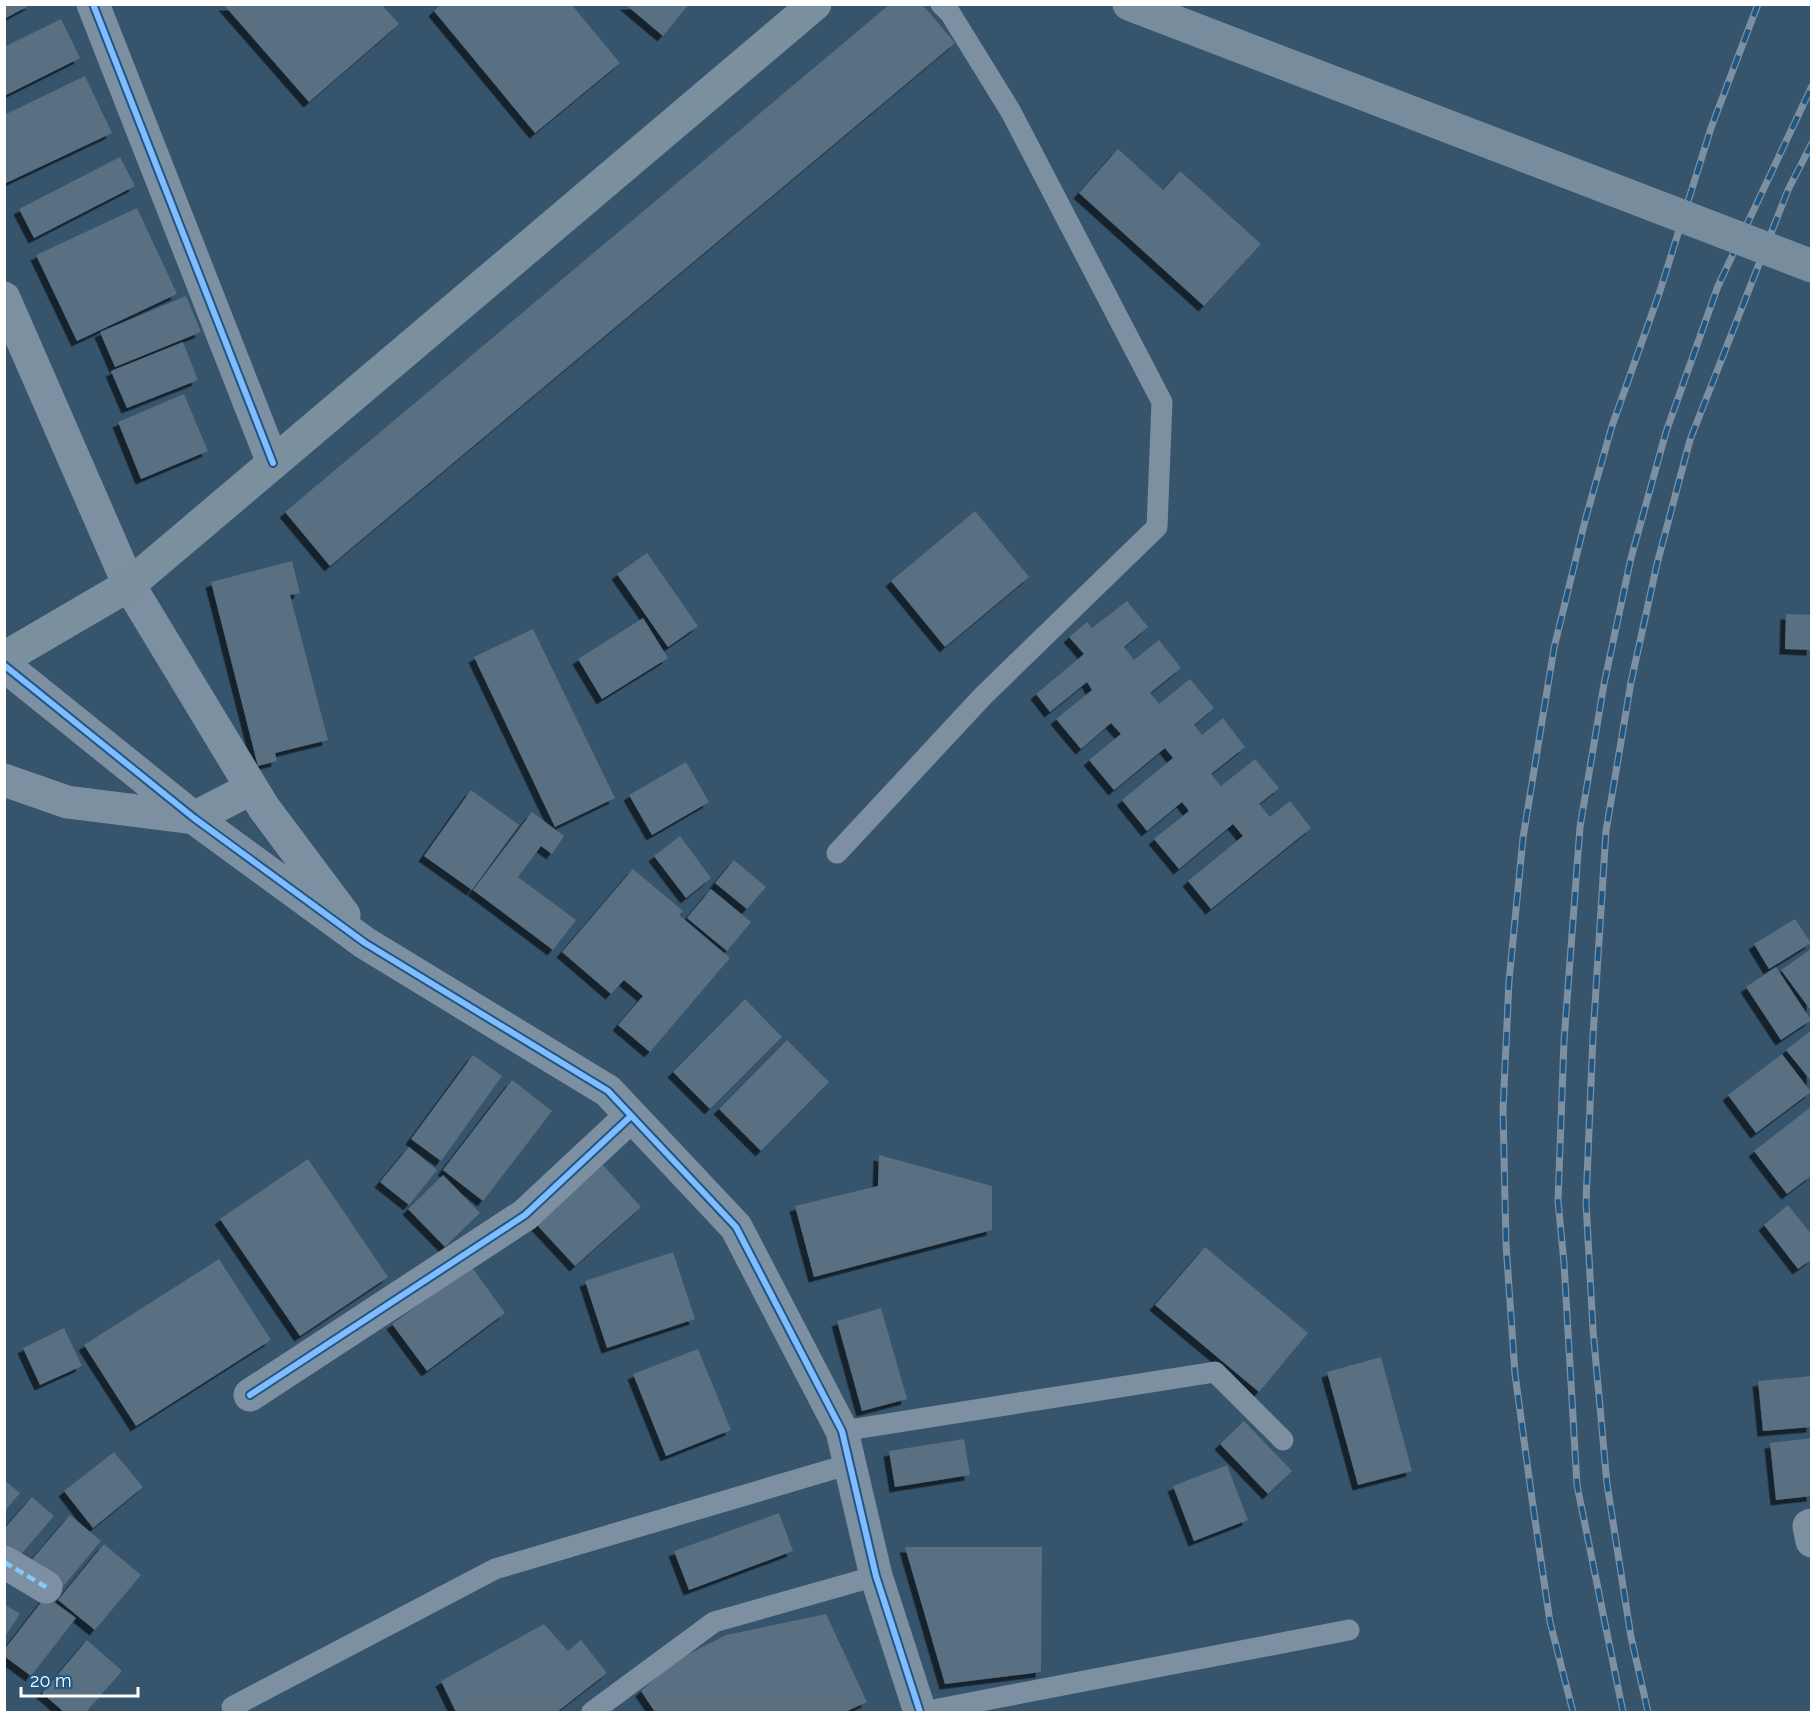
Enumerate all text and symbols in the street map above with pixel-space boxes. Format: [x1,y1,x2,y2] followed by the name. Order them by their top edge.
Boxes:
[21,1660,138,1698] scale bar
[30,1670,72,1691] text: 20 m

